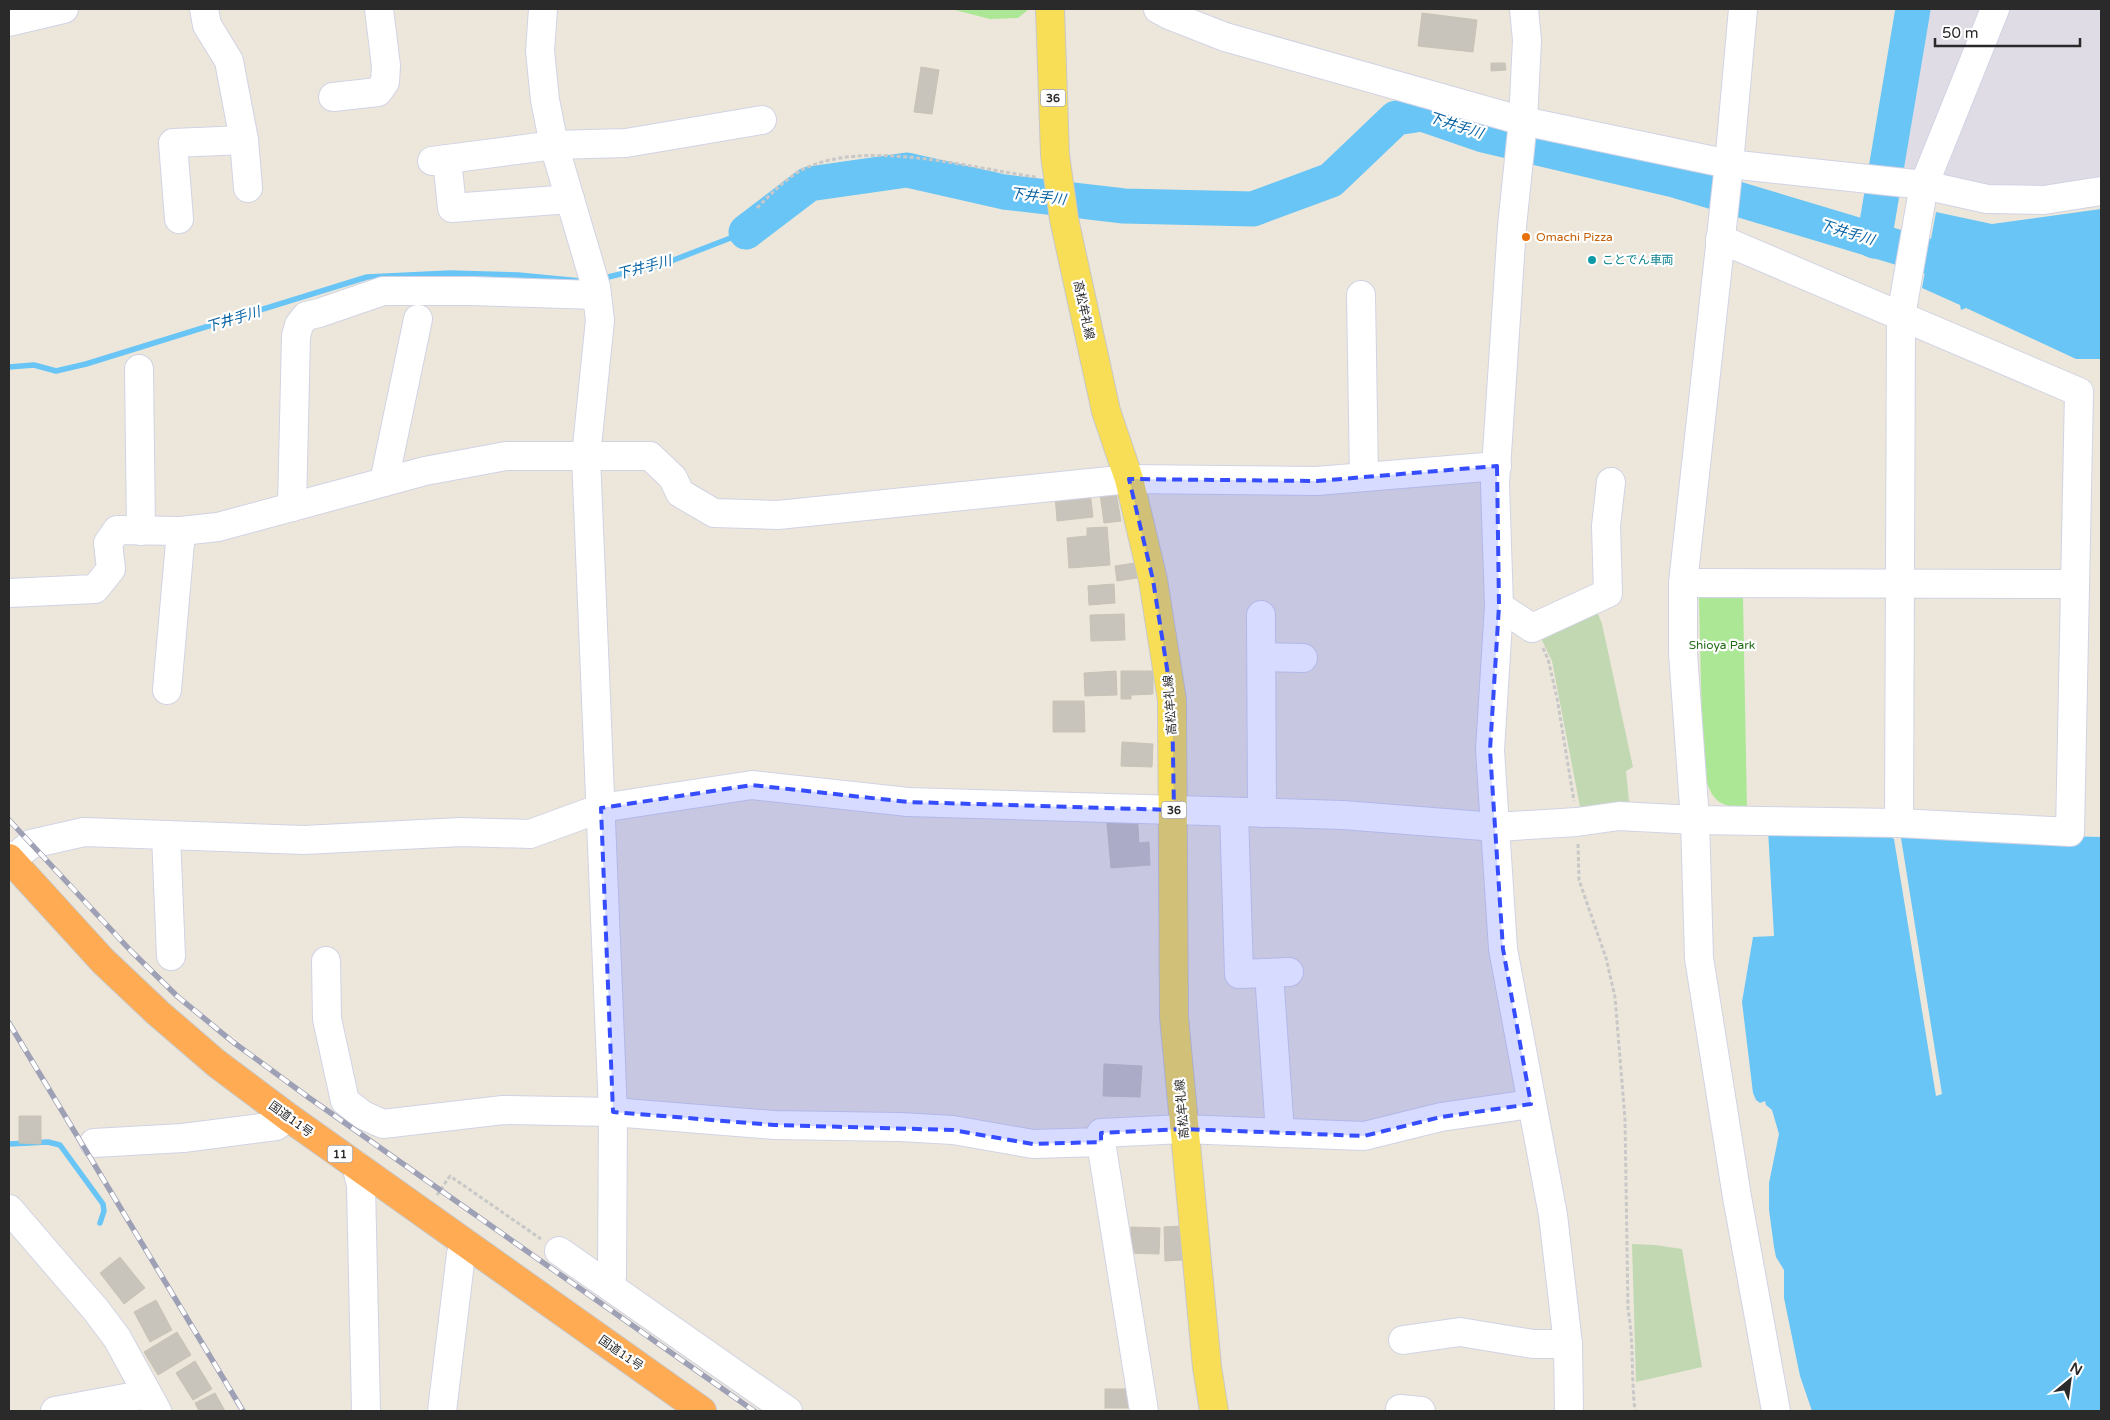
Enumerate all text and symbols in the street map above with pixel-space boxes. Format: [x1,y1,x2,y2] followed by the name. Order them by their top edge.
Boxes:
[1935,15,2080,47] scale bar
[1942,24,1979,42] text: 50 m
[1040,90,1066,106] road number: 36
[1427,109,1487,143] water label: 下井手川
[1009,185,1069,209] water label: 下井手川
[1818,216,1878,249] water label: 下井手川
[1536,230,1613,244] place label: Omachi Pizza
[1520,231,1532,243] marker: Omachi Pizza
[615,252,675,283] water label: 下井手川
[1602,253,1674,267] place label: ことでん車両
[1586,254,1598,266] marker: ことでん車両
[1071,279,1097,341] street label: 高松牟礼線
[204,303,264,336] water label: 下井手川
[1689,638,1756,652] park label: Shioya Park
[1161,675,1179,735] street label: 高松牟礼線
[1162,802,1186,818] road number: 36
[1172,1078,1192,1140] street label: 高松牟礼線
[266,1098,316,1140] street label: 国道11号
[328,1146,352,1162] road number: 11
[596,1333,646,1373] street label: 国道11号
[2045,1355,2095,1405] north arrow
[2067,1359,2085,1379] text: N

